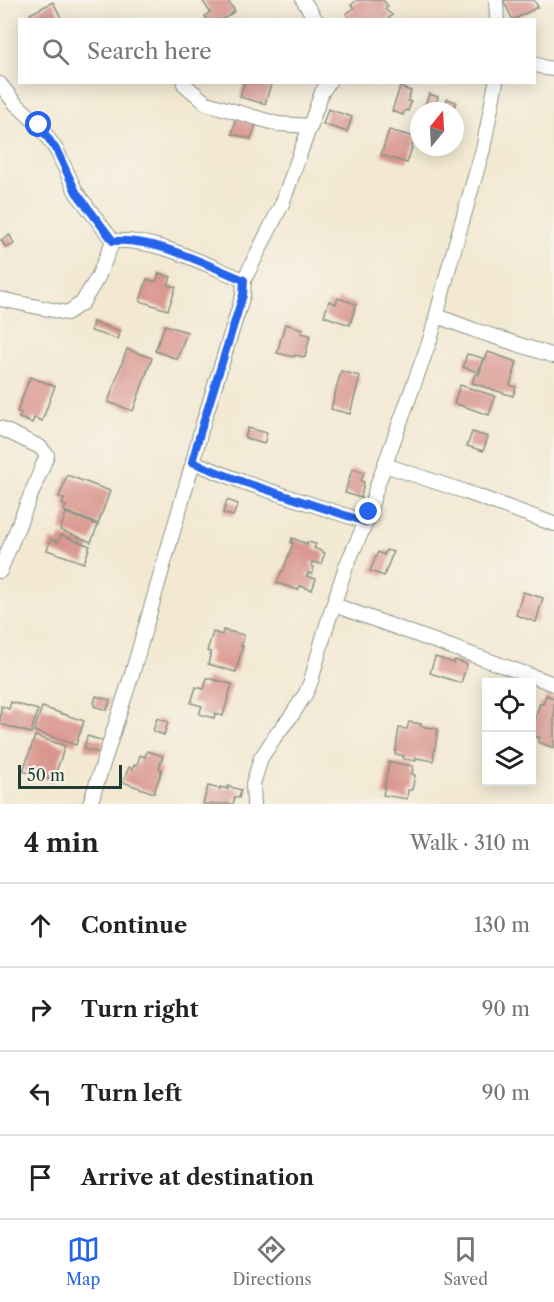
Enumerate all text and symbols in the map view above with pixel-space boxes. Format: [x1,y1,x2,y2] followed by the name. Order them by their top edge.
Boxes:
[18,18,536,84] search box
[39,35,72,68] icon: search
[87,38,212,65] text: Search here
[410,102,464,156] north arrow
[25,111,51,137] route start
[355,498,381,524] route end
[482,678,536,786] map controls
[482,678,536,732] button: locate
[482,732,536,786] button: layers
[18,762,122,790] scale bar
[27,765,65,785] text: 50 m
[24,827,99,859] text: 4 min
[410,831,530,855] text: Walk · 310 m
[24,909,57,942] icon: ahead
[81,912,187,939] text: Continue
[474,913,530,937] text: 130 m
[24,993,57,1026] icon: right
[81,996,199,1023] text: Turn right
[482,997,530,1021] text: 90 m
[24,1077,57,1110] icon: left
[81,1080,182,1107] text: Turn left
[482,1081,530,1105] text: 90 m
[24,1161,57,1194] icon: arrive
[81,1164,314,1191] text: Arrive at destination
[66,1233,100,1289] tab: Map
[232,1233,311,1289] tab: Directions
[444,1233,488,1289] tab: Saved

